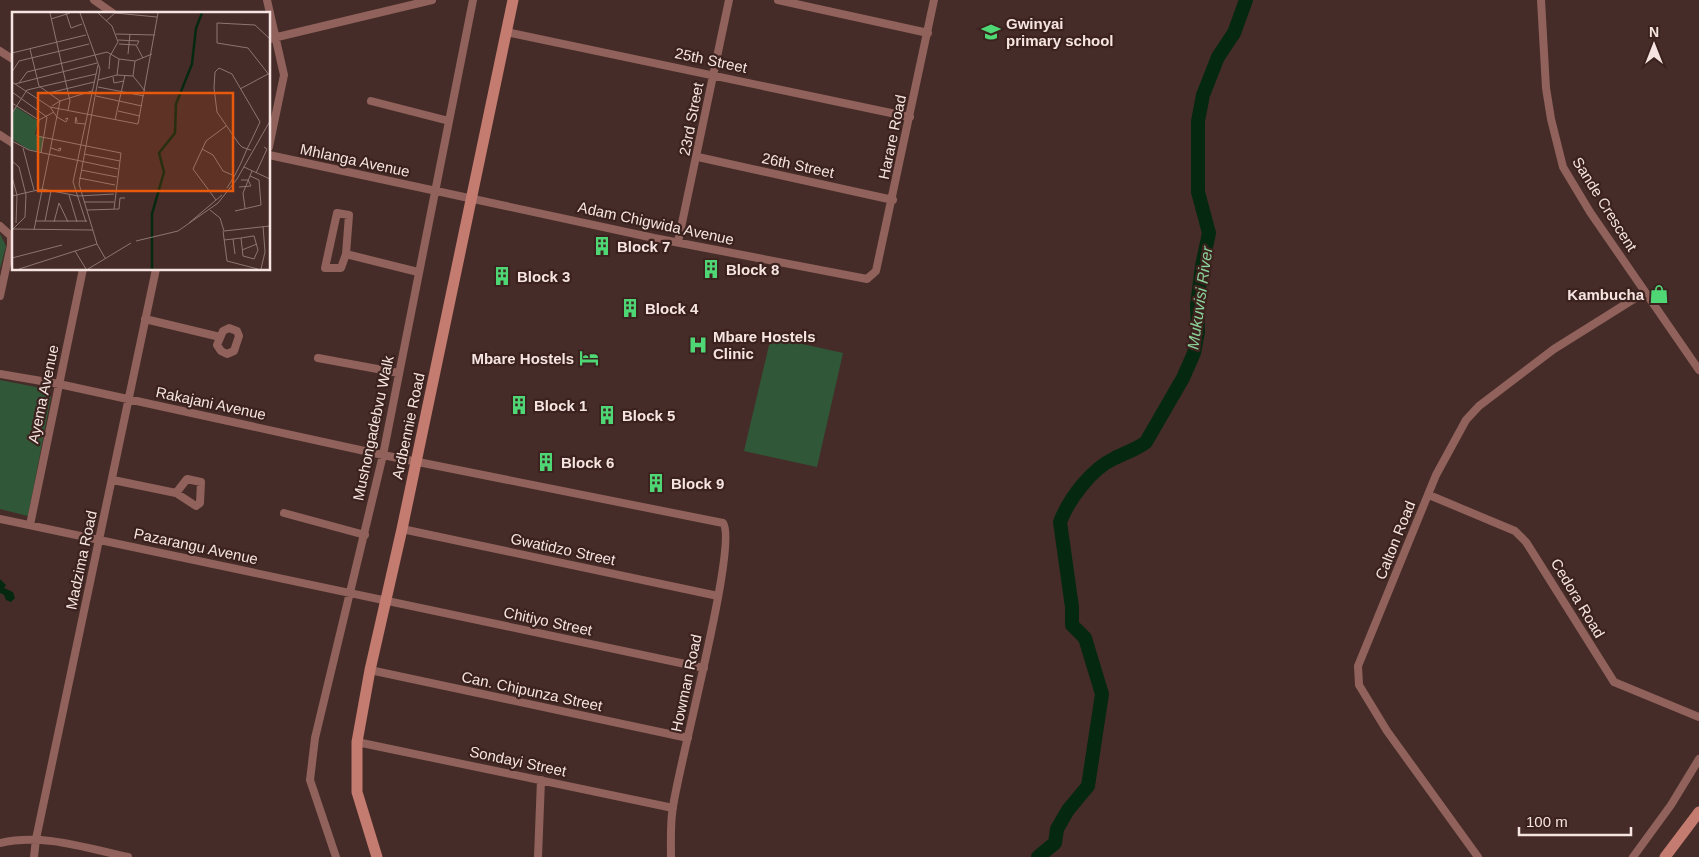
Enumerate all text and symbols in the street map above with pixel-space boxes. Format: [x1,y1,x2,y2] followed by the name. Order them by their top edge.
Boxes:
[12,12,270,270] inset map
[1006,15,1114,49] place label: Gwinyai primary school
[1629,20,1679,70] north arrow
[980,21,1002,43] school or university icon: Gwinyai primary school
[1649,24,1659,40] text: N
[673,44,749,76] street label: 25th Street
[676,80,707,157] street label: 23rd Street
[875,93,909,181] street label: Harare Road
[299,140,411,180] street label: Mhlanga Avenue
[760,149,836,181] street label: 26th Street
[1569,154,1641,255] street label: Sande Crescent
[576,198,736,248] street label: Adam Chigwida Avenue
[591,235,613,257] building icon: Block 7
[617,238,670,255] place label: Block 7
[1184,245,1216,351] water label: Mukuvisi River
[700,258,722,280] building icon: Block 8
[726,261,779,278] place label: Block 8
[491,265,513,287] building icon: Block 3
[517,268,570,285] place label: Block 3
[1648,283,1670,305] shop icon: Kambucha
[1567,286,1645,303] place label: Kambucha
[619,297,641,319] building icon: Block 4
[645,300,699,317] place label: Block 4
[713,328,816,362] place label: Mbare Hostels Clinic
[687,334,709,356] hospital icon: Mbare Hostels Clinic
[24,343,62,445] street label: Ayema Avenue
[578,347,600,369] hotel icon: Mbare Hostels
[471,350,574,367] place label: Mbare Hostels
[349,353,397,502] street label: Mushongadebvu Walk
[388,371,428,481] street label: Ardbennie Road
[154,383,268,423] street label: Rakajani Avenue
[508,394,530,416] building icon: Block 1
[534,397,587,414] place label: Block 1
[596,404,618,426] building icon: Block 5
[622,407,675,424] place label: Block 5
[535,451,557,473] building icon: Block 6
[561,454,614,471] place label: Block 6
[645,472,667,494] building icon: Block 9
[671,475,724,492] place label: Block 9
[1371,498,1419,582] street label: Calton Road
[62,509,100,611] street label: Madzima Road
[132,525,260,567] street label: Pazarangu Avenue
[509,530,618,569] street label: Gwatidzo Street
[1548,555,1608,641] street label: Cedora Road
[502,603,595,639] street label: Chitiyo Street
[667,633,705,733] street label: Howman Road
[460,668,605,714] street label: Can. Chipunza Street
[468,742,569,780] street label: Sondayi Street
[1519,804,1632,836] scale bar
[1526,813,1568,830] text: 100 m

